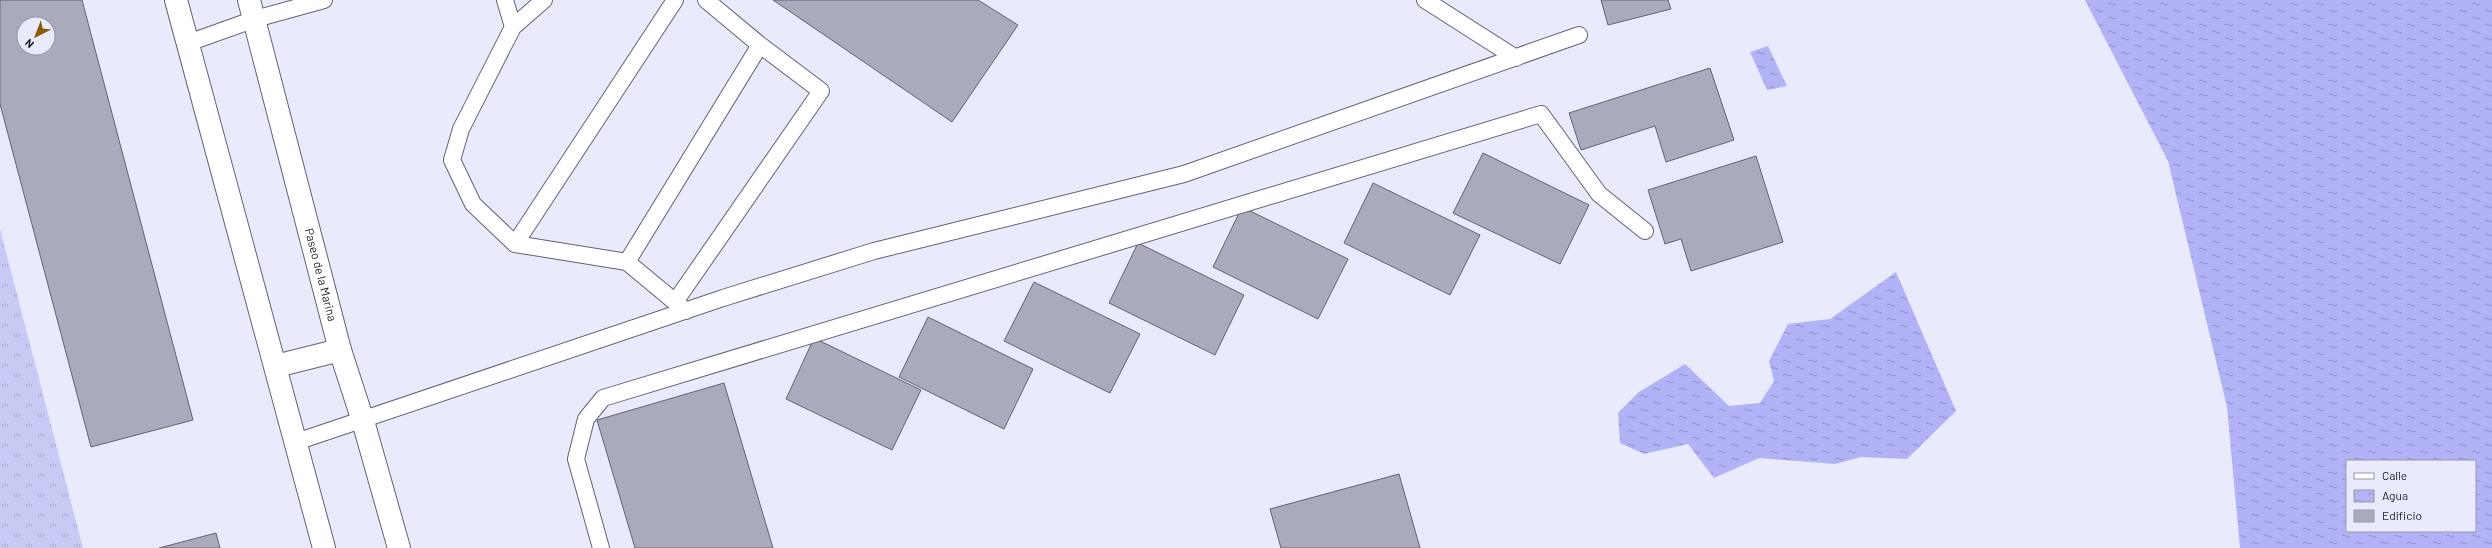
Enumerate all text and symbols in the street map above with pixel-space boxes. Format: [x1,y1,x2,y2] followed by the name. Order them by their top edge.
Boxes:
[16,16,56,56] north arrow
[22,37,36,51] text: N
[303,226,340,323] street label: Paseo de la Marina
[2346,460,2476,532] legend
[2382,468,2407,482] text: Calle
[2382,488,2408,502] text: Agua
[2382,508,2422,522] text: Edificio

